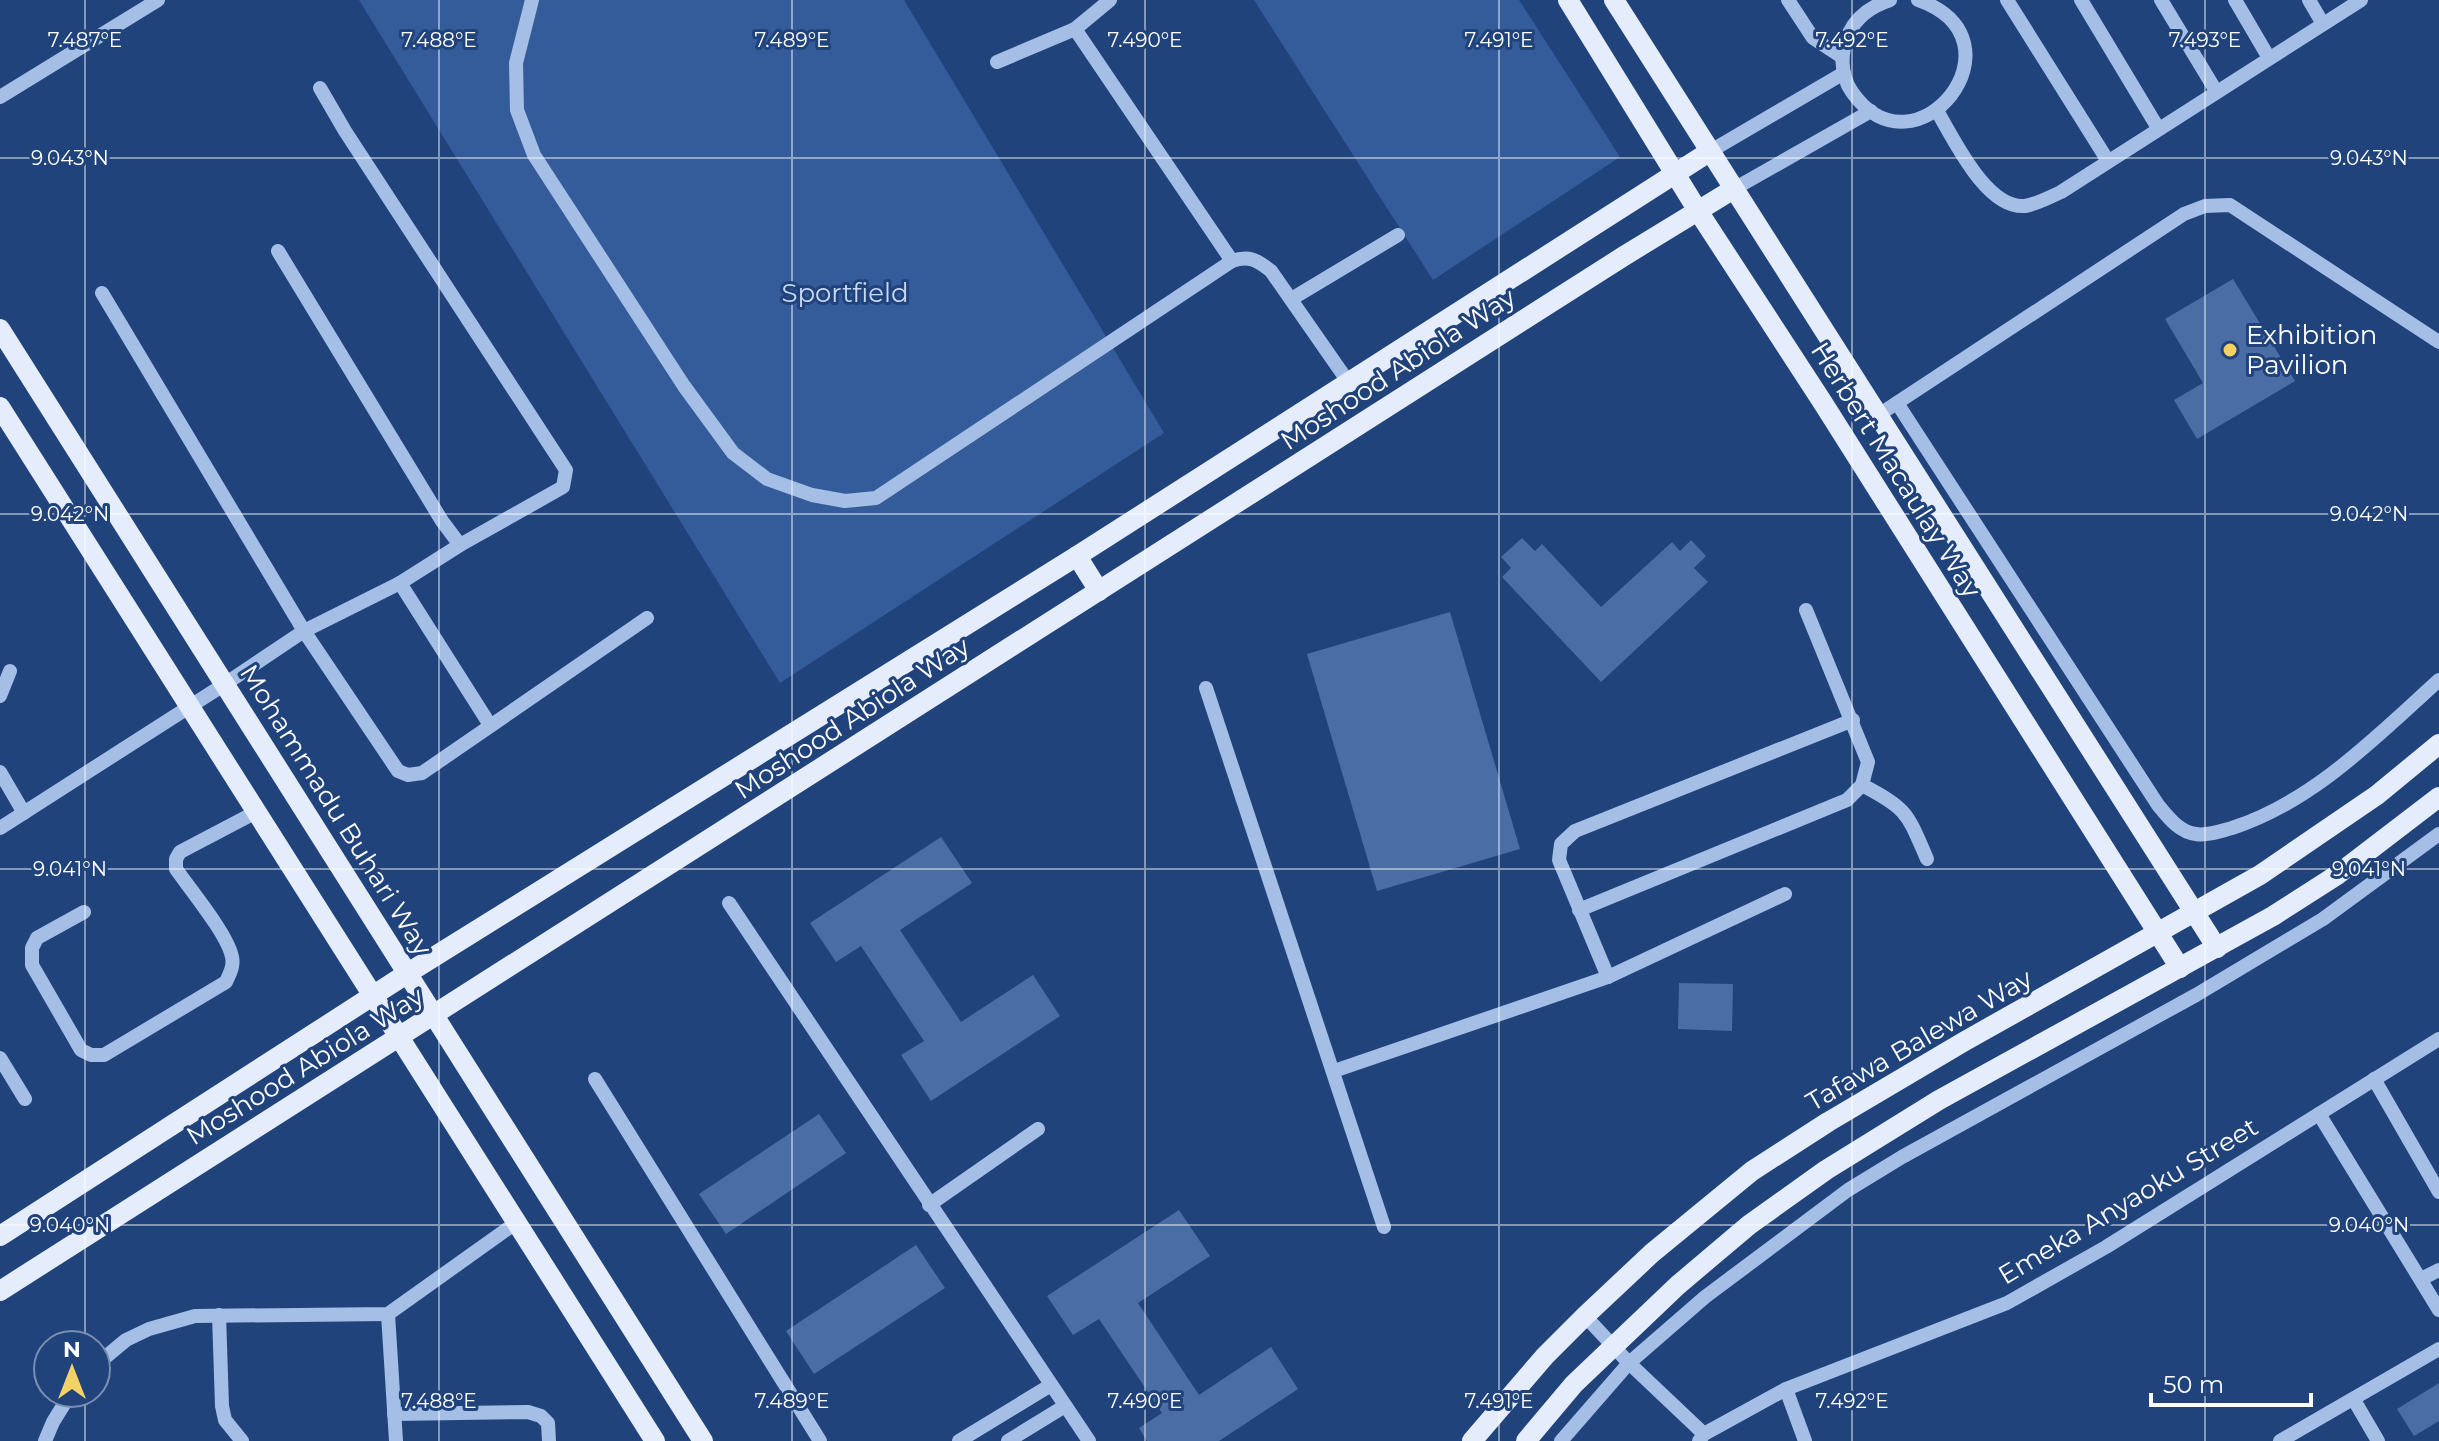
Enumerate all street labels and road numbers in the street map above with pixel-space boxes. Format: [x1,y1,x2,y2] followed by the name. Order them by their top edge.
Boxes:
[1275,281,1522,457] street label: Moshood Abiola Way
[1804,336,1988,604] street label: Herbert Macaulay Way
[729,630,976,806] street label: Moshood Abiola Way
[233,659,439,962] street label: Mohammadu Buhari Way
[1800,962,2039,1118] street label: Tafawa Balewa Way
[181,979,430,1152] street label: Moshood Abiola Way
[1992,1111,2264,1291] street label: Emeka Anyaoku Street

